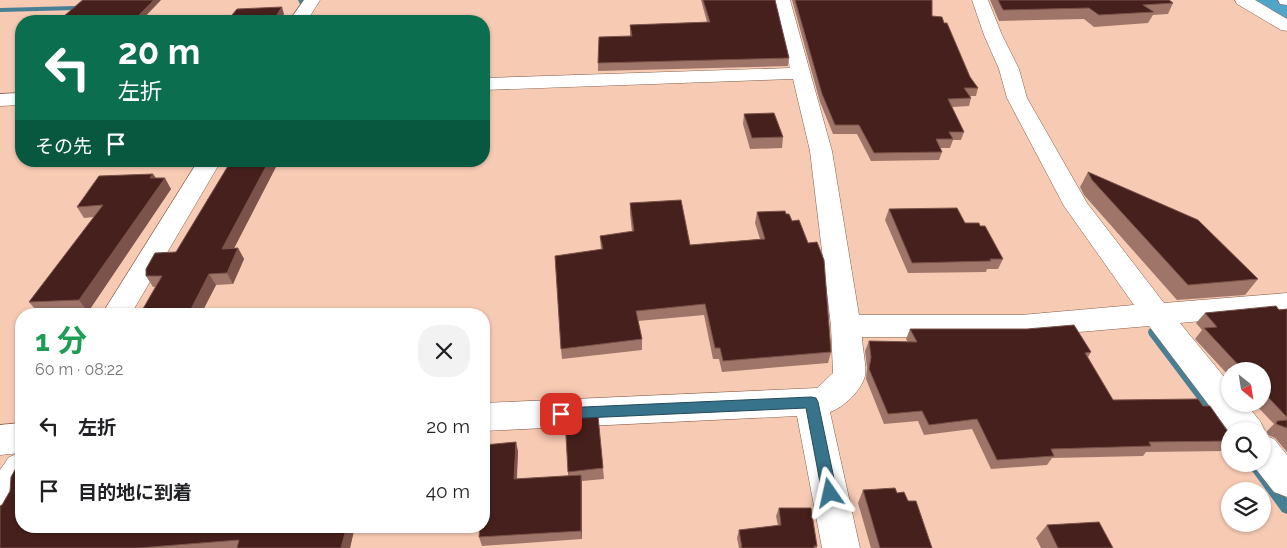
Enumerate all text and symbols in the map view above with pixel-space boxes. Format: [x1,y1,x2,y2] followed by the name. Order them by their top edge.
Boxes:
[118,31,200,72] text: 20 m
[35,35,100,100] icon: left
[118,78,162,104] text: 左折
[102,130,130,158] icon: arrive
[35,135,92,157] text: その先
[35,323,87,358] text: 1 分
[418,325,470,377] button: close
[35,360,123,379] text: 60 m · 08:22
[1221,362,1271,412] north arrow
[1221,362,1271,532] map controls
[540,393,582,435] pin
[547,400,575,428] icon: arrive
[35,412,63,440] icon: left
[426,415,470,437] text: 20 m
[78,416,116,438] text: 左折
[1221,422,1271,472] button: search
[803,466,855,518] position arrow
[35,477,63,505] icon: arrive
[426,480,470,502] text: 40 m
[78,481,192,503] text: 目的地に到着
[1221,482,1271,532] button: layers

